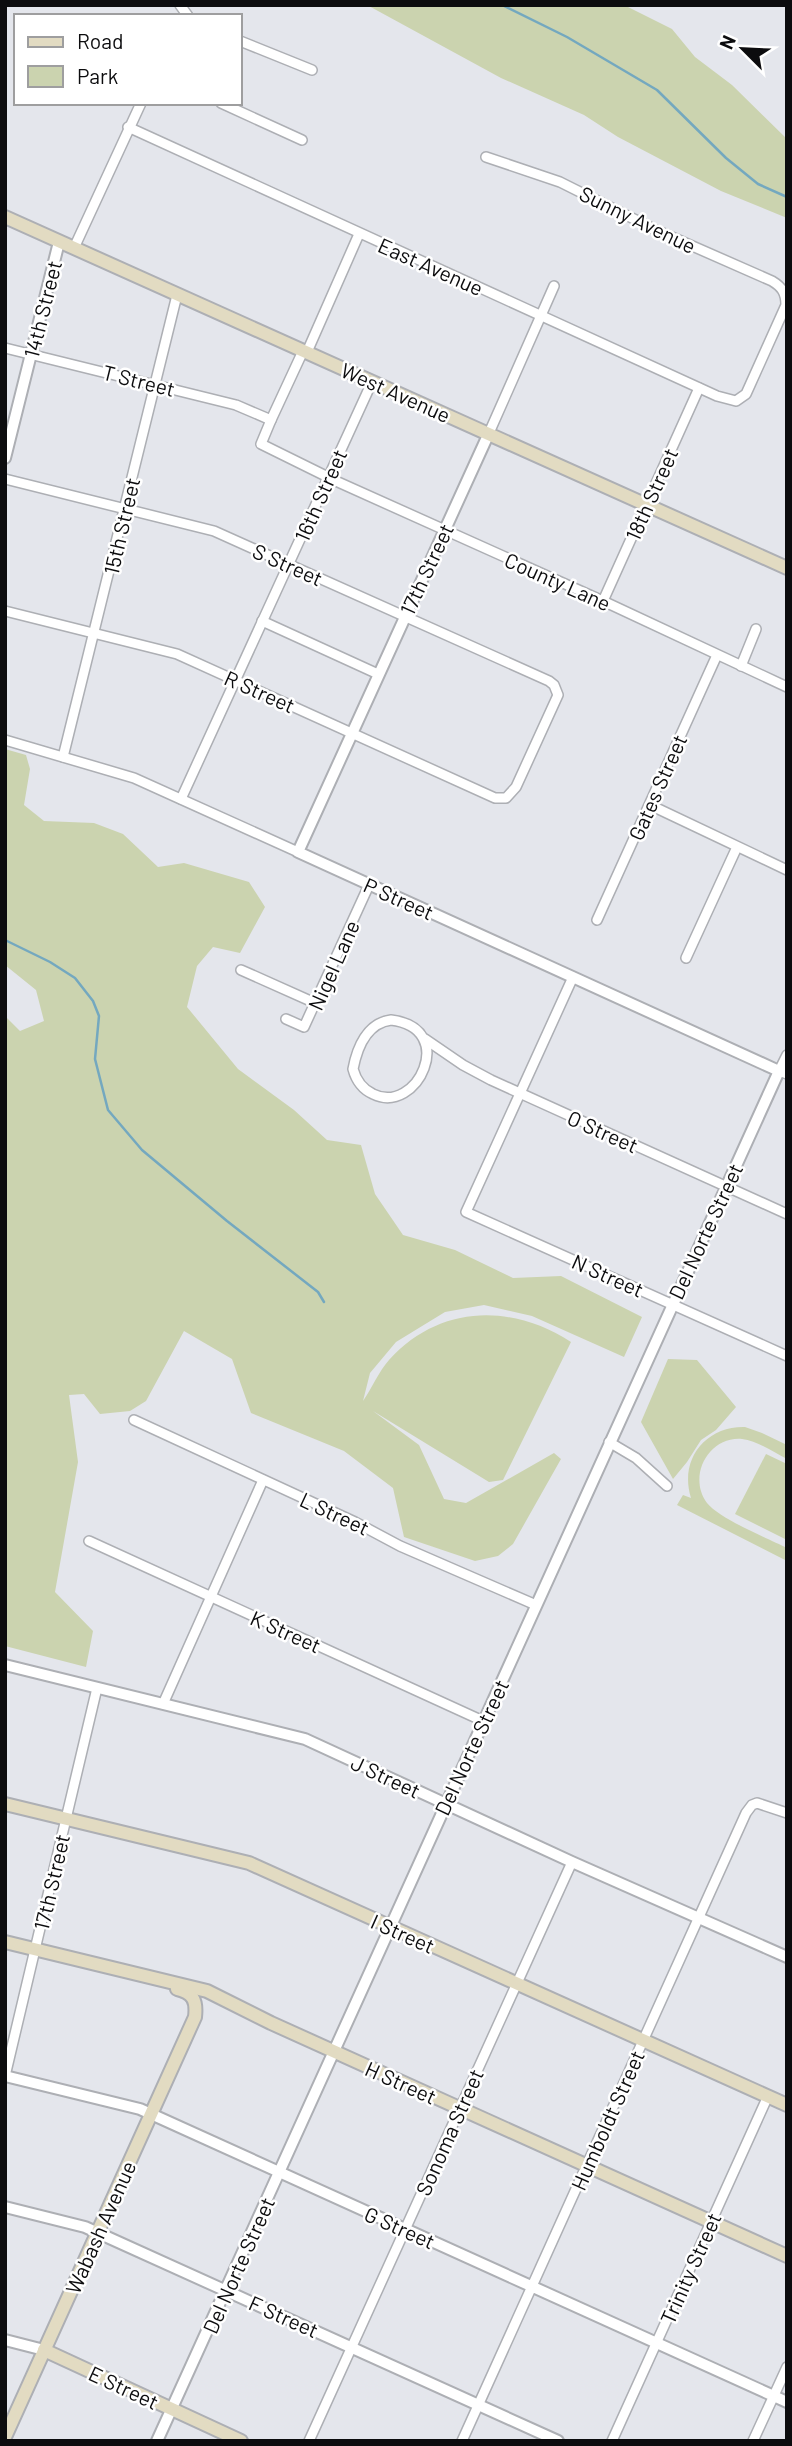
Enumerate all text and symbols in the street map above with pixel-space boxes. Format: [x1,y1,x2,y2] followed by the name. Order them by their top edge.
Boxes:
[14,14,242,105] legend
[708,14,778,84] north arrow
[77,28,123,53] text: Road
[714,31,740,52] text: N
[77,63,118,88] text: Park
[576,180,700,258] street label: Sunny Avenue
[375,232,487,300] street label: East Avenue
[18,258,66,360] street label: 14th Street
[337,357,455,427] street label: West Avenue
[100,359,178,401] street label: T Street
[619,444,683,544] street label: 18th Street
[289,445,351,545] street label: 16th Street
[98,475,144,577] street label: 15th Street
[394,519,458,619] street label: 17th Street
[249,538,327,590] street label: S Street
[501,547,615,615] street label: County Lane
[221,664,299,718] street label: R Street
[623,730,691,844] street label: Gates Street
[360,872,438,924] street label: P Street
[302,916,364,1014] street label: Nigel Lane
[564,1104,642,1158] street label: O Street
[663,1159,747,1303] street label: Del Norte Street
[568,1248,648,1302] street label: N Street
[296,1486,374,1540] street label: L Street
[247,1604,325,1658] street label: K Street
[429,1675,513,1819] street label: Del Norte Street
[347,1749,425,1803] street label: J Street
[28,1832,74,1932] street label: 17th Street
[367,1908,439,1958] street label: I Street
[565,2046,649,2194] street label: Humboldt Street
[362,2055,440,2109] street label: H Street
[410,2065,488,2199] street label: Sonoma Street
[60,2157,140,2297] street label: Wabash Avenue
[197,2193,279,2337] street label: Del Norte Street
[361,2200,439,2254] street label: G Street
[654,2208,726,2328] street label: Trinity Street
[245,2290,323,2342] street label: F Street
[85,2360,163,2414] street label: E Street

